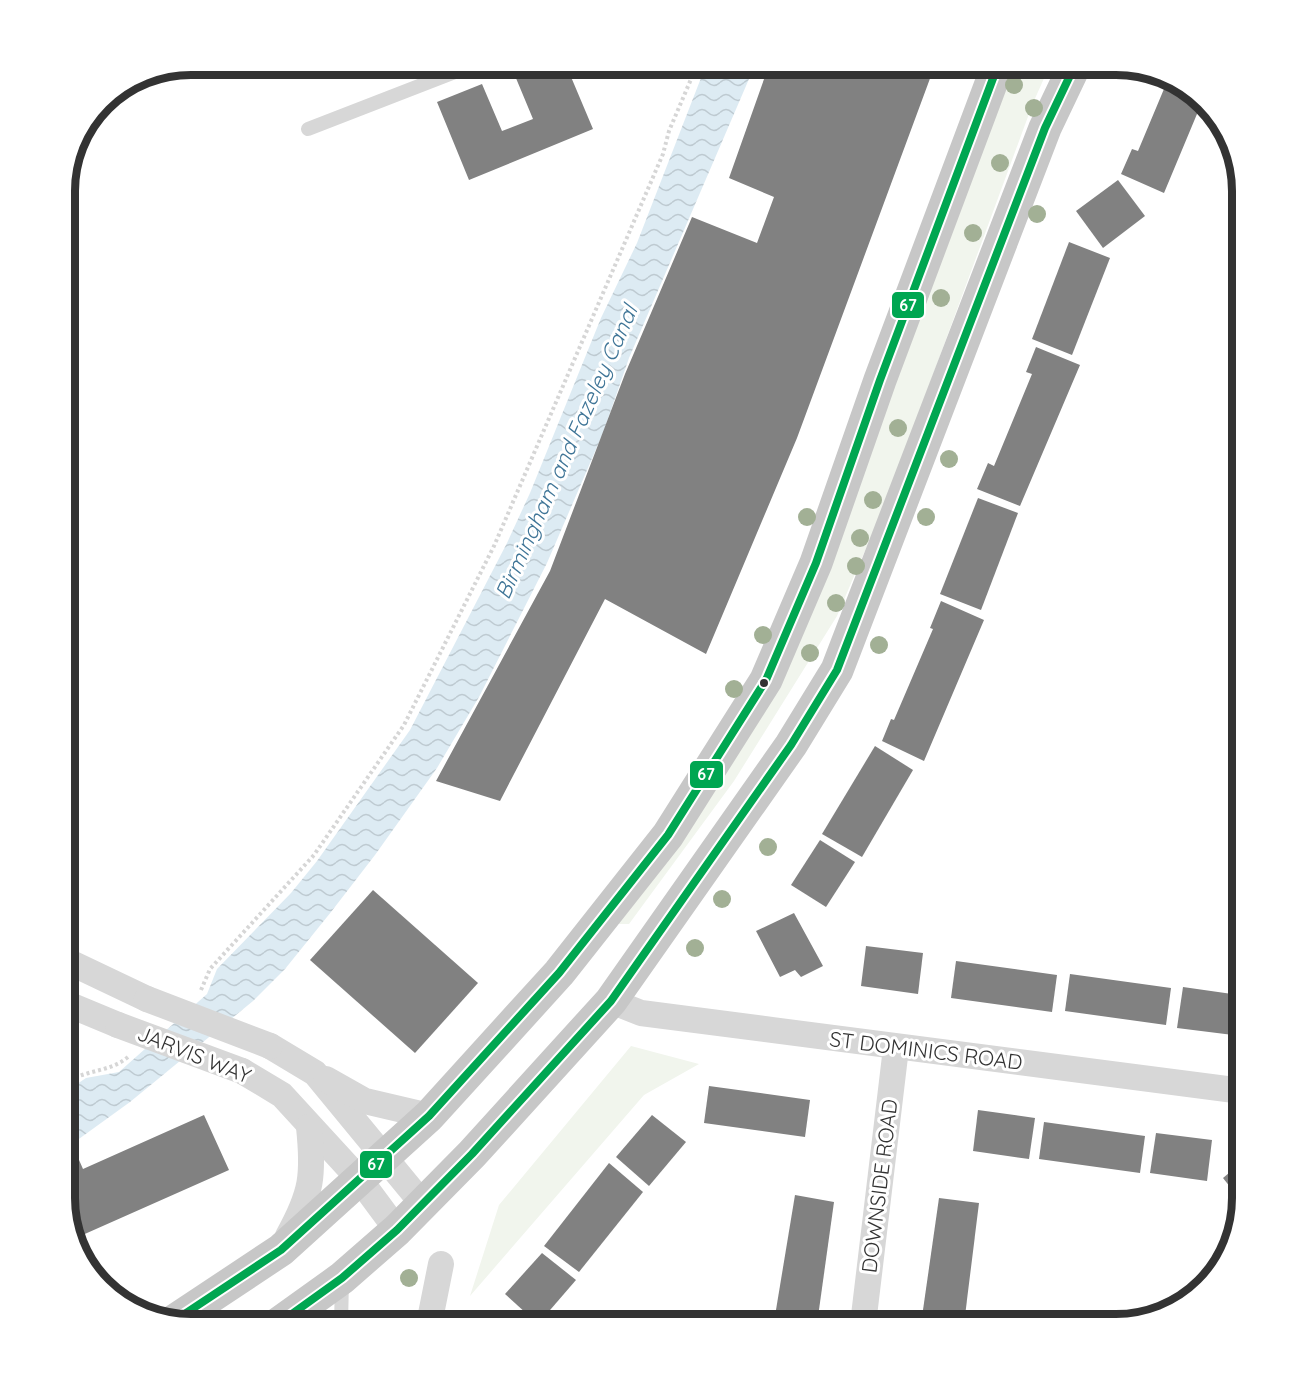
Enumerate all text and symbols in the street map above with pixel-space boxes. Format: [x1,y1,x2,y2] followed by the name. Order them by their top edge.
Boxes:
[891,291,925,319] line badge: 67
[899,295,917,315] text: 67
[488,298,645,603] water label: Birmingham and Fazeley Canal
[758,677,770,689] unlabelled marker
[689,760,724,789] line badge: 67
[697,764,715,784] text: 67
[134,1020,255,1089] street label: JARVIS WAY
[828,1025,1024,1075] street label: ST DOMINICS ROAD
[855,1097,903,1274] street label: DOWNSIDE ROAD
[359,1150,393,1179] line badge: 67
[367,1154,385,1174] text: 67

